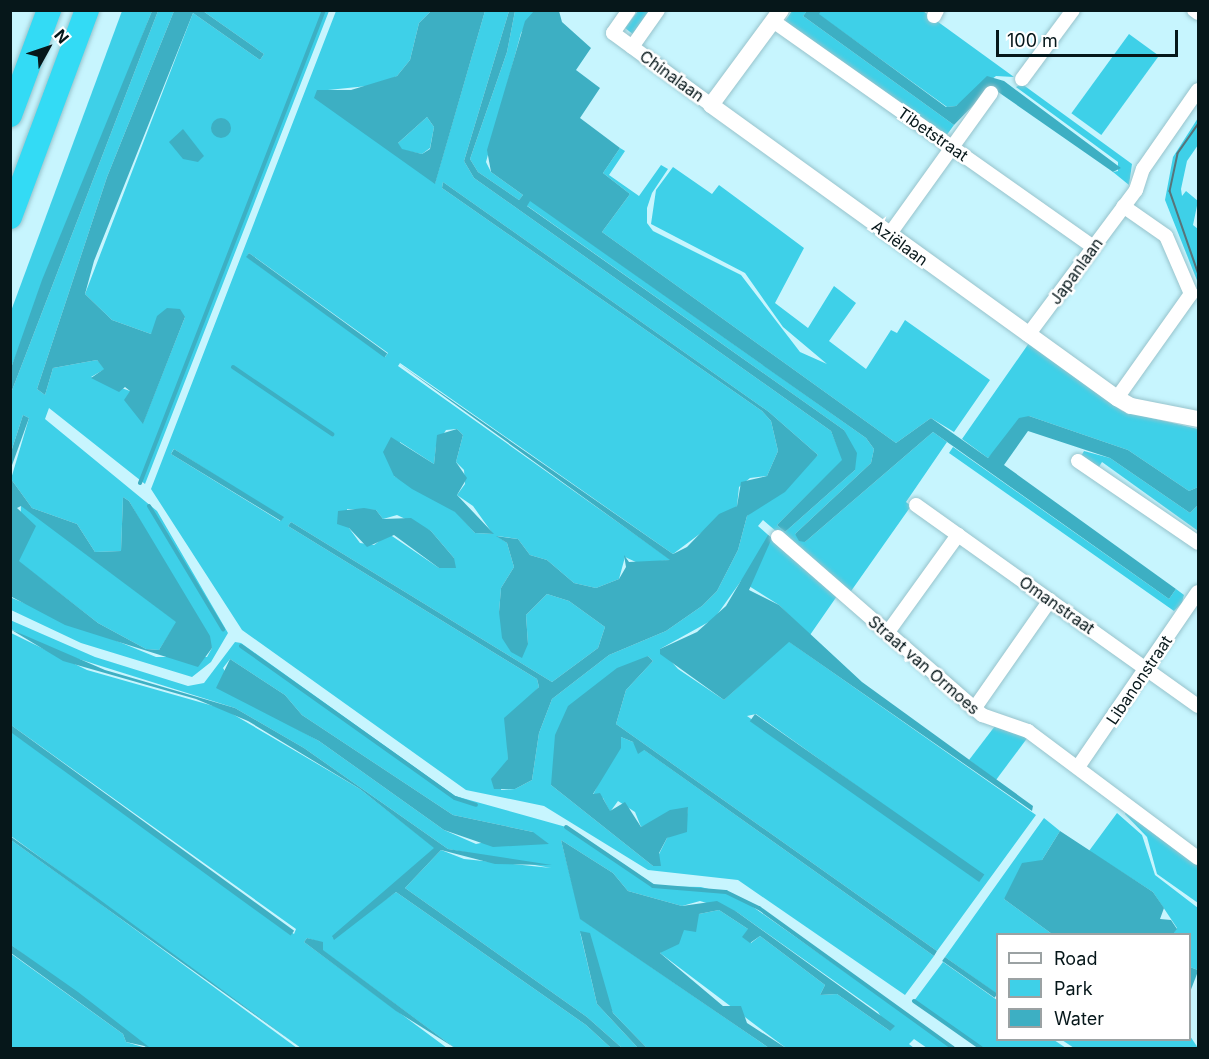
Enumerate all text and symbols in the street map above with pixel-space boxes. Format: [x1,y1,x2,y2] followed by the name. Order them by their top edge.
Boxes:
[18,18,78,78] north arrow
[999,18,1180,56] scale bar
[50,25,73,48] text: N
[1007,30,1058,51] text: 100 m
[636,46,708,106] street label: Chinalaan
[894,103,972,165] street label: Tibetstraat
[868,216,932,270] street label: Aziëlaan
[1045,234,1107,308] street label: Japanlaan
[1016,572,1098,638] street label: Omanstraat
[865,612,983,718] street label: Straat van Ormoes
[1102,632,1176,728] street label: Libanonstraat
[996,933,1191,1041] legend
[1054,948,1097,969] text: Road
[1054,978,1093,999] text: Park
[1054,1008,1104,1029] text: Water

